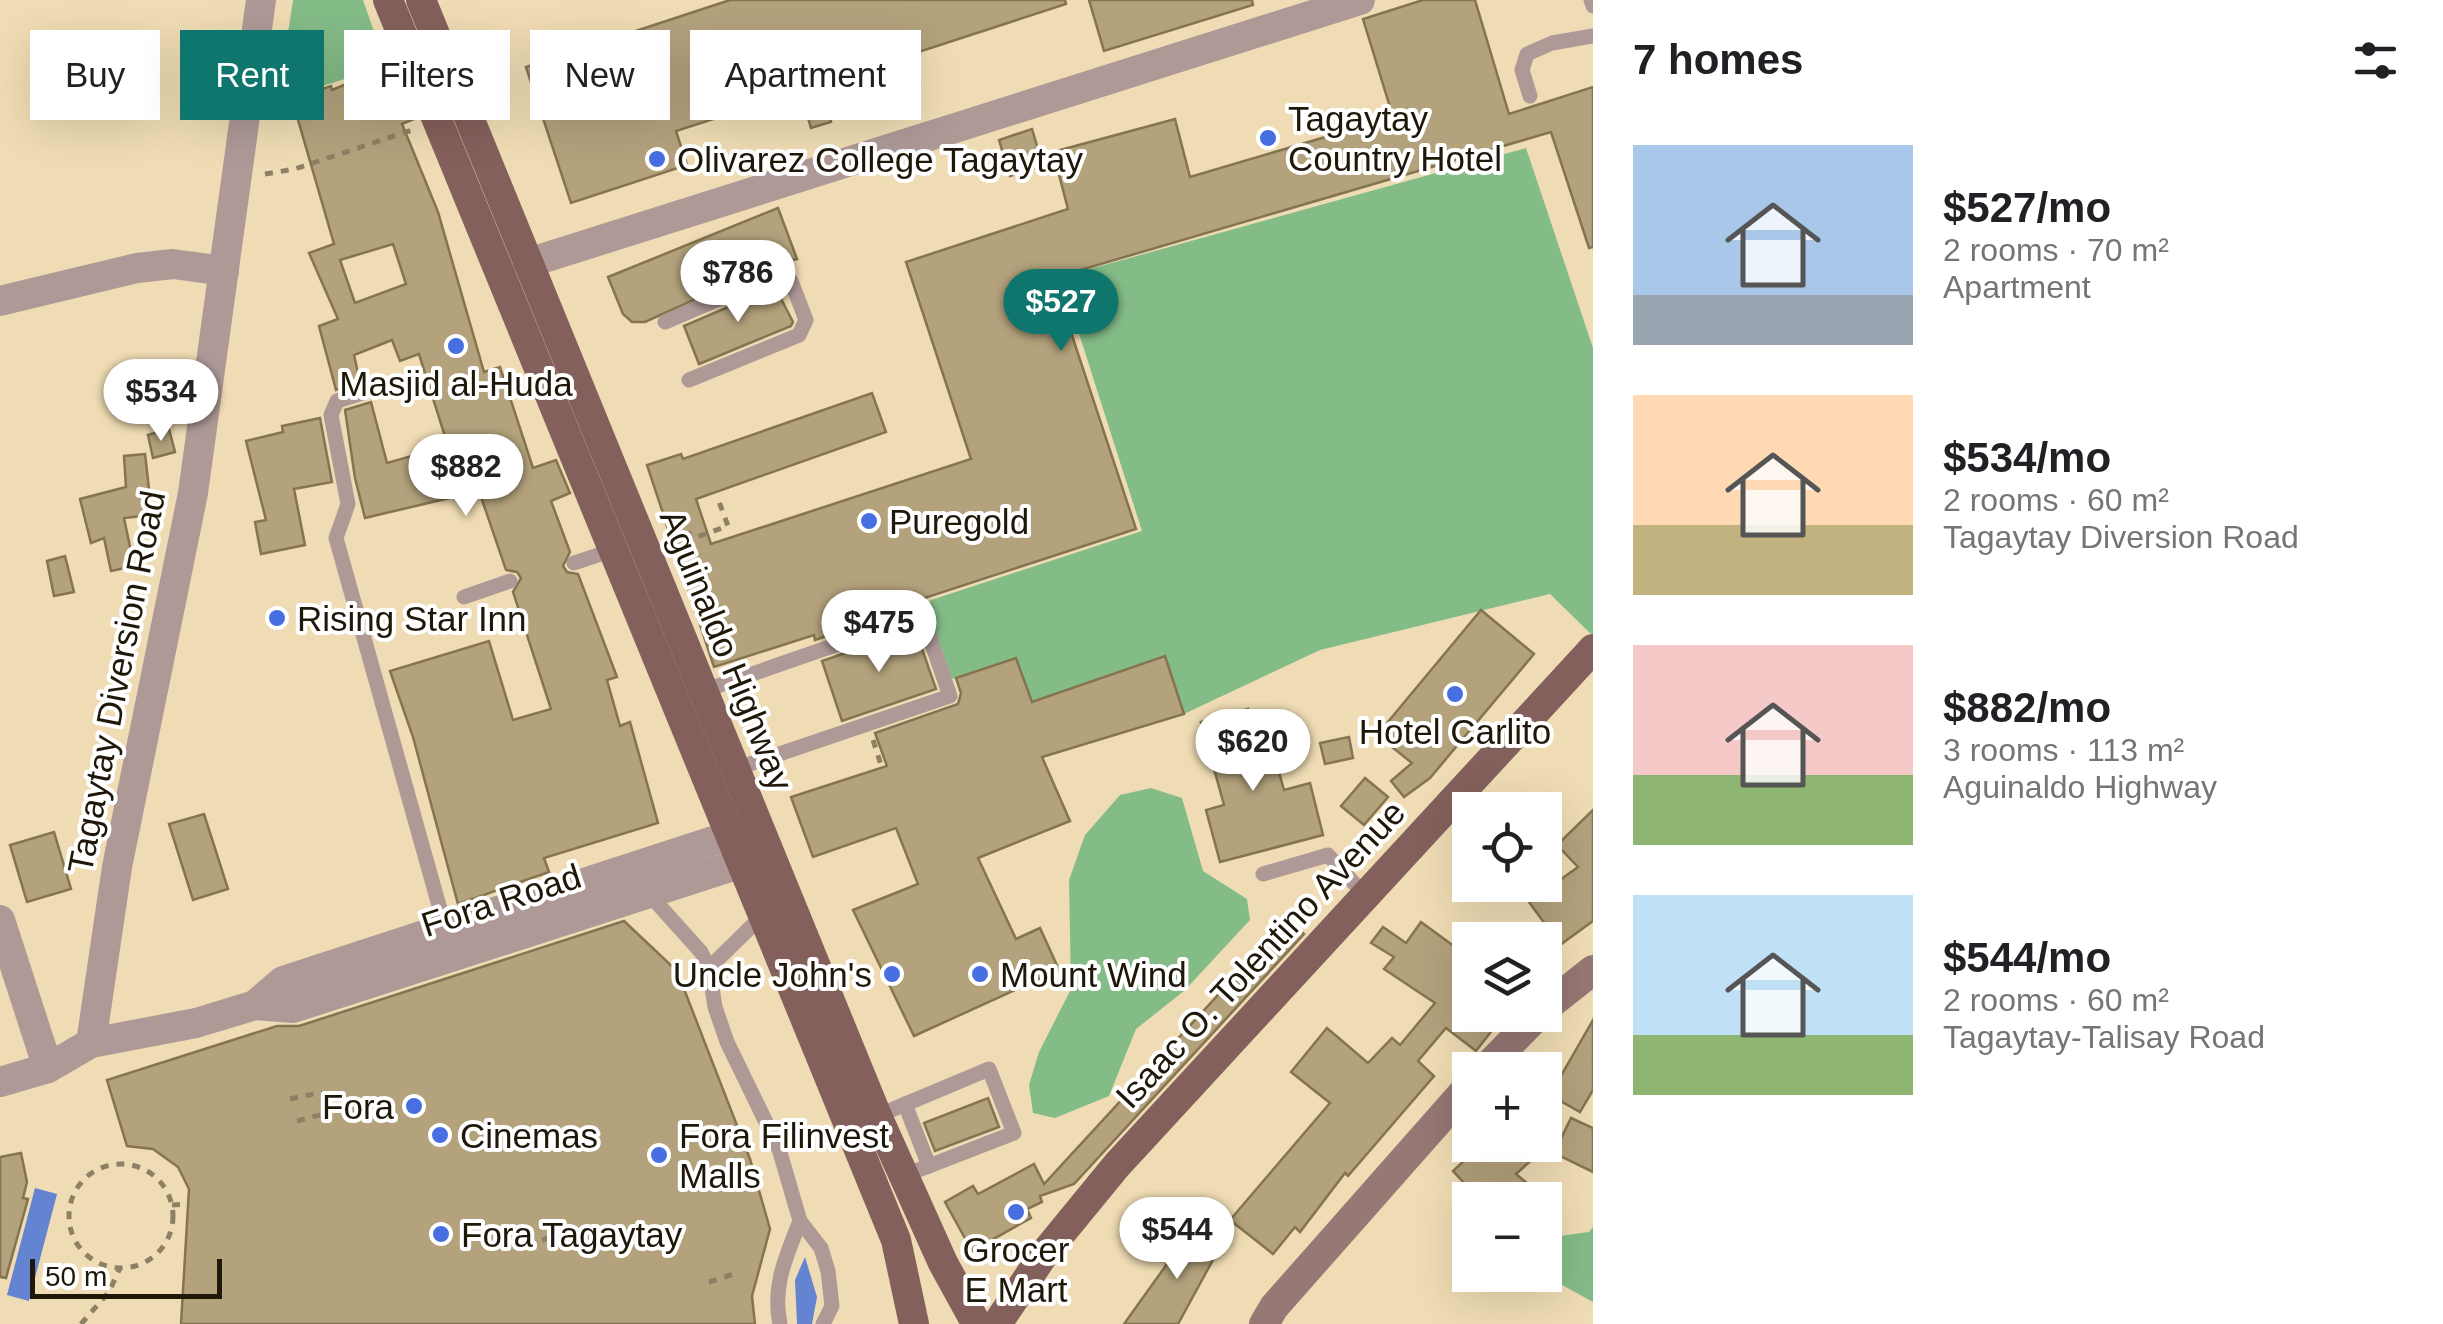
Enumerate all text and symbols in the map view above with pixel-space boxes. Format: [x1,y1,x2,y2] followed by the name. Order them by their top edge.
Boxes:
[30,30,160,120] chip: Buy
[180,30,324,120] chip: Rent
[344,30,510,120] chip: Filters
[530,30,670,120] chip: New
[690,30,921,120] chip: Apartment
[2348,33,2403,88] icon: filters
[1633,36,1803,83] text: 7 homes
[1288,99,1502,178] place label: Tagaytay Country Hotel
[1257,127,1279,149] marker: Tagaytay Country Hotel
[677,140,1083,179] place label: Olivarez College Tagaytay
[646,148,668,170] marker: Olivarez College Tagaytay
[1943,184,2111,231] text: $527/mo
[1713,185,1833,305] icon: home
[1943,232,2169,268] text: 2 rooms · 70 m²
[679,240,797,325] pin: $786
[702,254,774,290] text: $786
[1002,269,1120,354] pin: $527
[1943,269,2091,305] text: Apartment
[1025,283,1097,319] text: $527
[445,335,467,357] marker: Masjid al-Huda
[102,359,220,444] pin: $534
[339,364,573,403] place label: Masjid al-Huda
[125,373,197,409] text: $534
[407,434,525,519] pin: $882
[1943,434,2111,481] text: $534/mo
[1713,435,1833,555] icon: home
[430,448,502,484] text: $882
[1943,482,2169,518] text: 2 rooms · 60 m²
[60,487,172,877] street label: Tagaytay Diversion Road
[889,502,1029,541] place label: Puregold
[653,504,801,797] street label: Aguinaldo Highway
[858,510,880,532] marker: Puregold
[1943,519,2299,555] text: Tagaytay Diversion Road
[820,590,938,675] pin: $475
[297,599,527,638] place label: Rising Star Inn
[843,604,915,640] text: $475
[266,607,288,629] marker: Rising Star Inn
[1444,683,1466,705] marker: Hotel Carlito
[1943,684,2111,731] text: $882/mo
[1713,685,1833,805] icon: home
[1194,709,1312,794] pin: $620
[1359,712,1551,751] place label: Hotel Carlito
[1217,723,1289,759] text: $620
[1943,732,2184,768] text: 3 rooms · 113 m²
[1943,769,2217,805] text: Aguinaldo Highway
[1108,792,1412,1116] street label: Isaac O. Tolentino Avenue
[1452,792,1562,1292] map controls
[1452,792,1562,902] button: locate
[416,856,586,944] street label: Fora Road
[1452,922,1562,1032] button: layers
[1943,934,2111,981] text: $544/mo
[1713,935,1833,1055] icon: home
[673,955,872,994] place label: Uncle John's
[1000,955,1187,994] place label: Mount Wind
[881,963,903,985] marker: Uncle John's
[969,963,991,985] marker: Mount Wind
[1943,982,2169,1018] text: 2 rooms · 60 m²
[1943,1019,2265,1055] text: Tagaytay-Talisay Road
[1452,1052,1562,1162] button: +
[322,1087,395,1126] place label: Fora
[403,1095,425,1117] marker: Fora
[460,1116,598,1155] place label: Cinemas
[679,1116,889,1195] place label: Fora Filinvest Malls
[429,1124,451,1146] marker: Cinemas
[648,1144,670,1166] marker: Fora Filinvest Malls
[1452,1182,1562,1292] button: −
[1118,1197,1236,1282] pin: $544
[1005,1201,1027,1223] marker: Grocer E Mart
[1141,1211,1213,1247] text: $544
[461,1215,683,1254] place label: Fora Tagaytay
[430,1223,452,1245] marker: Fora Tagaytay
[963,1230,1070,1309] place label: Grocer E Mart
[30,1254,222,1298] scale bar
[45,1261,107,1292] text: 50 m

